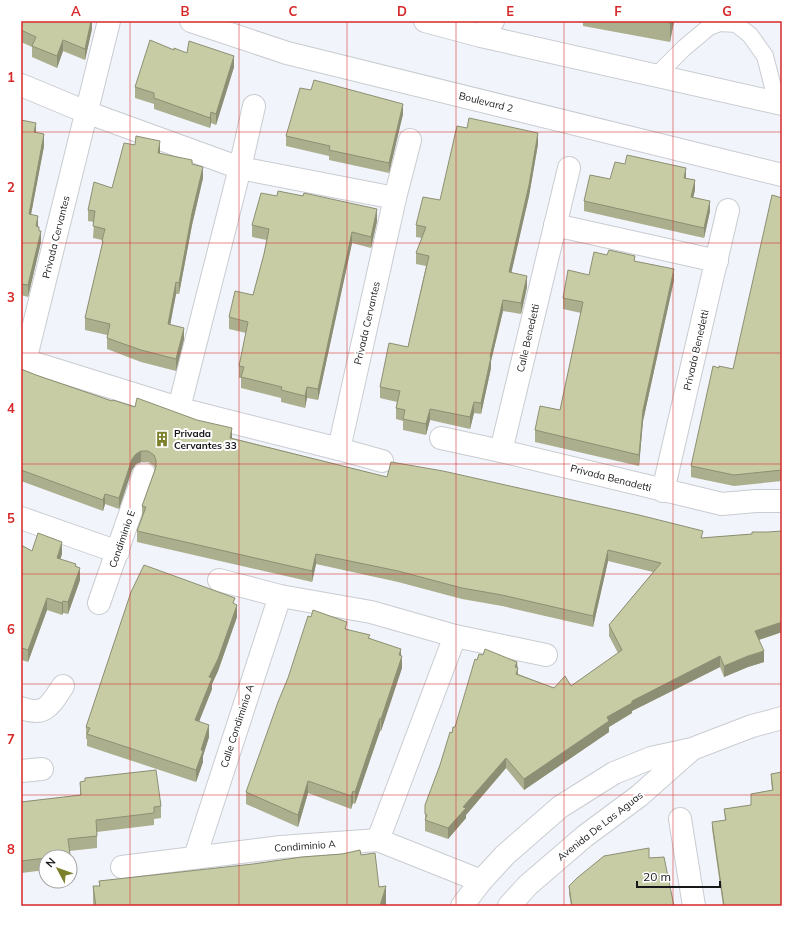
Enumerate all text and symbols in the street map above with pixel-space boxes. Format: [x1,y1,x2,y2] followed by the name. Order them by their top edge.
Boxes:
[71,3,81,19] text: A
[181,3,190,19] text: B
[289,3,298,19] text: C
[397,3,407,19] text: D
[506,3,514,19] text: E
[614,3,622,19] text: F
[722,3,732,19] text: G
[7,69,15,85] text: 1
[458,89,514,115] street label: Boulevard 2
[7,179,15,195] text: 2
[39,194,73,280] street label: Privada Cervantes
[351,280,383,366] street label: Privada Cervantes
[7,289,15,305] text: 3
[514,303,542,373] street label: Calle Benedetti
[680,308,712,392] street label: Privada Benedetti
[7,400,15,416] text: 4
[174,427,237,452] place label: Privada Cervantes 33
[153,430,171,448] building icon: Privada Cervantes 33
[569,462,653,494] street label: Privada Benadetti
[106,508,138,570] street label: Condiminio E
[7,510,15,526] text: 5
[7,621,15,637] text: 6
[217,682,257,769] street label: Calle Condiminio A
[7,731,15,747] text: 7
[555,788,645,864] street label: Avenida De Las Aguas
[274,837,337,855] street label: Condiminio A
[7,841,15,857] text: 8
[38,849,78,889] north arrow
[42,855,58,870] text: N
[637,863,720,889] scale bar
[643,869,671,884] text: 20 m

